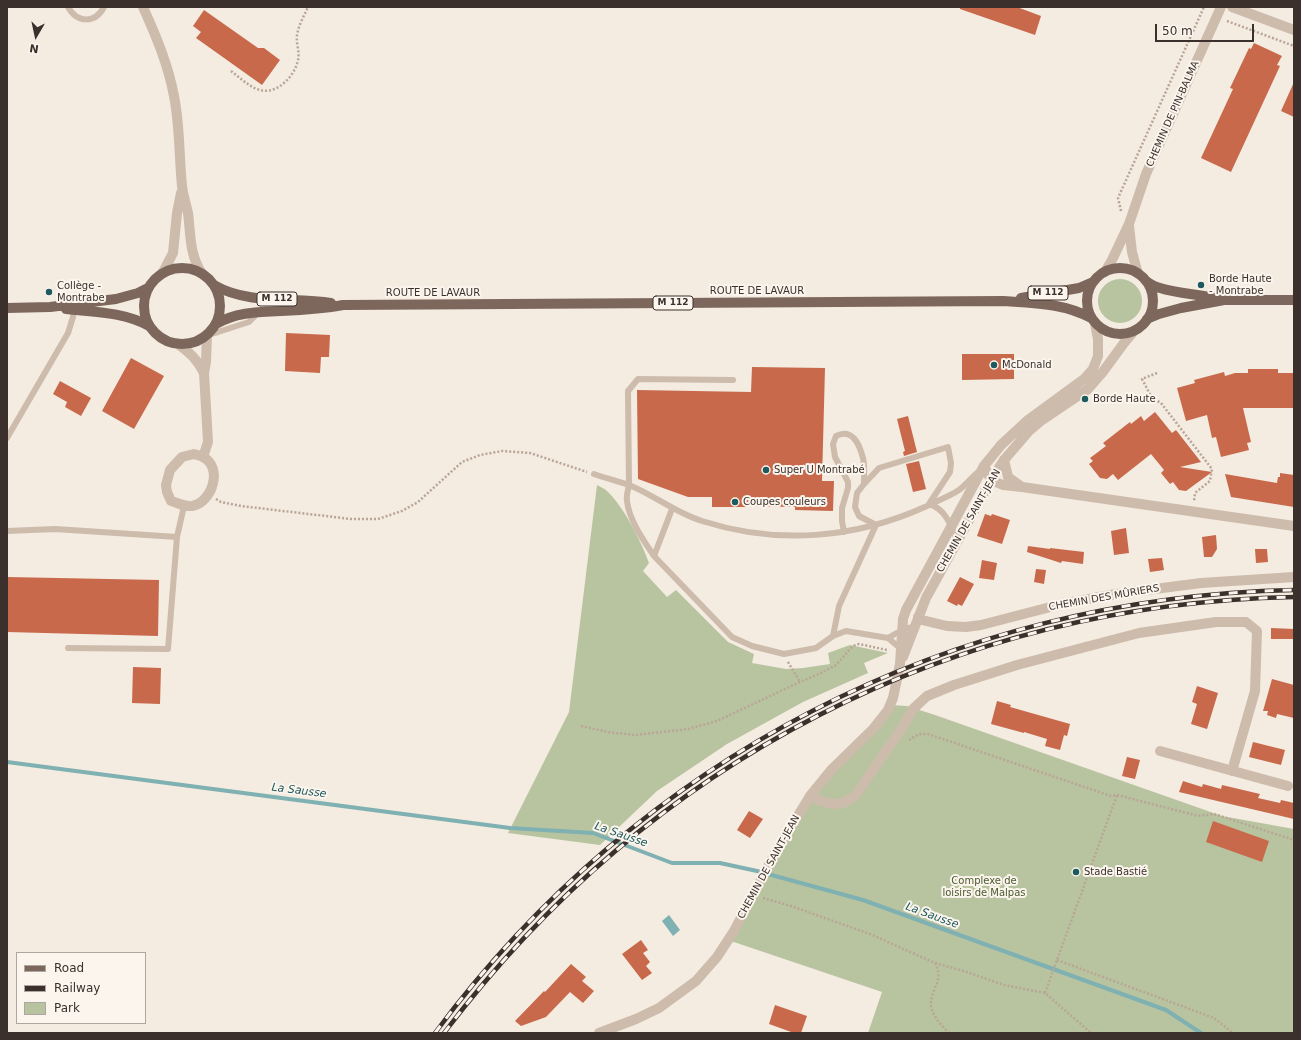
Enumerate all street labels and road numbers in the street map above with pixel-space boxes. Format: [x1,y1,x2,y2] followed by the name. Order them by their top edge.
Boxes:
[1144,59,1202,169] street label: CHEMIN DE PIN-BALMA
[710,285,804,297] street label: ROUTE DE LAVAUR
[1028,286,1068,300] road number: M 112
[386,287,480,299] street label: ROUTE DE LAVAUR
[257,292,297,306] road number: M 112
[653,296,693,310] road number: M 112
[935,467,1003,575] street label: CHEMIN DE SAINT-JEAN
[1048,582,1160,614] street label: CHEMIN DES MÛRIERS
[735,813,803,921] street label: CHEMIN DE SAINT-JEAN

